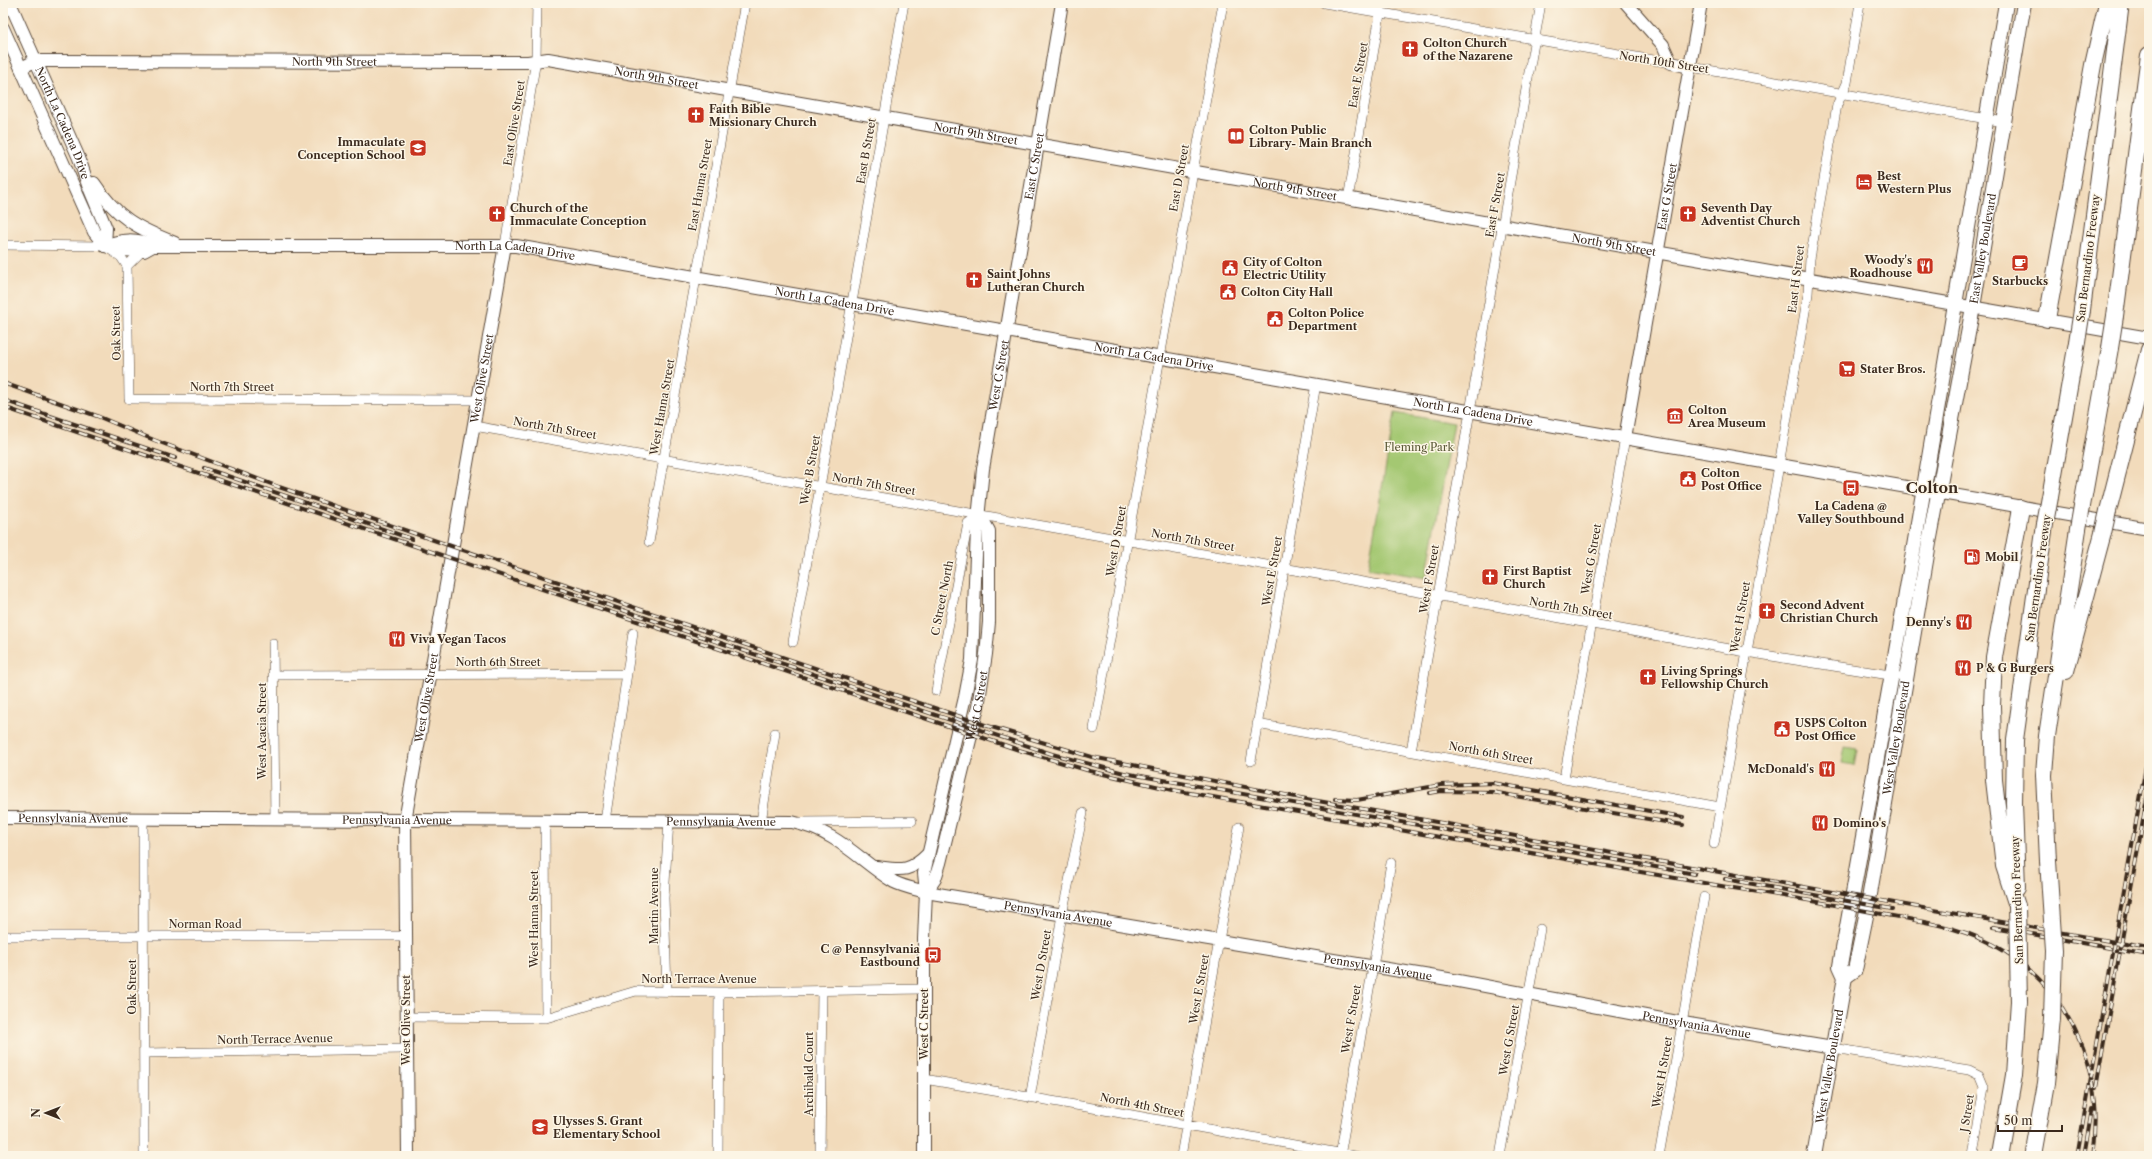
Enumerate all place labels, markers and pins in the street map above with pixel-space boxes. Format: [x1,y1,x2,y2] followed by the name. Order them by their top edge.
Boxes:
[1423,36,1513,63] place label: Colton Church of the Nazarene
[1400,39,1420,59] church icon: Colton Church of the Nazarene
[709,102,817,129] place label: Faith Bible Missionary Church
[686,105,706,125] church icon: Faith Bible Missionary Church
[1249,123,1372,150] place label: Colton Public Library- Main Branch
[1226,126,1246,146] library icon: Colton Public Library- Main Branch
[297,135,405,162] place label: Immaculate Conception School
[408,138,428,158] school or university icon: Immaculate Conception School
[1876,169,1951,196] place label: Best Western Plus
[1854,172,1874,192] hotel icon: Best Western Plus
[510,201,647,228] place label: Church of the Immaculate Conception
[1700,201,1801,228] place label: Seventh Day Adventist Church
[487,204,507,224] church icon: Church of the Immaculate Conception
[1678,204,1698,224] church icon: Seventh Day Adventist Church
[1849,253,1912,280] place label: Woody's Roadhouse
[2010,253,2030,273] cafe icon: Starbucks
[1243,255,1326,282] place label: City of Colton Electric Utility
[1915,256,1935,276] restaurant icon: Woody's Roadhouse
[1220,258,1240,278] public building icon: City of Colton Electric Utility
[987,267,1085,294] place label: Saint Johns Lutheran Church
[964,270,984,290] church icon: Saint Johns Lutheran Church
[1992,274,2048,288] place label: Starbucks
[1218,282,1238,302] public building icon: Colton City Hall
[1241,285,1333,299] place label: Colton City Hall
[1288,306,1365,333] place label: Colton Police Department
[1265,309,1285,329] public building icon: Colton Police Department
[1837,359,1857,379] supermarket icon: Stater Bros.
[1860,362,1925,376] place label: Stater Bros.
[1687,403,1766,430] place label: Colton Area Museum
[1665,406,1685,426] museum icon: Colton Area Museum
[1701,466,1762,493] place label: Colton Post Office
[1678,469,1698,489] public building icon: Colton Post Office
[1841,478,1861,498] bus stop icon: La Cadena @ Valley Southbound
[1797,499,1905,526] place label: La Cadena @ Valley Southbound
[1962,547,1982,567] fuel station icon: Mobil
[1985,550,2019,564] place label: Mobil
[1503,564,1572,591] place label: First Baptist Church
[1480,567,1500,587] church icon: First Baptist Church
[1780,598,1879,625] place label: Second Advent Christian Church
[1757,601,1777,621] church icon: Second Advent Christian Church
[1954,612,1974,632] restaurant icon: Denny's
[1906,615,1951,629] place label: Denny's
[387,629,407,649] restaurant icon: Viva Vegan Tacos
[409,632,506,646] place label: Viva Vegan Tacos
[1953,658,1973,678] restaurant icon: P & G Burgers
[1976,661,2054,675] place label: P & G Burgers
[1661,664,1769,691] place label: Living Springs Fellowship Church
[1638,667,1658,687] church icon: Living Springs Fellowship Church
[1795,716,1867,743] place label: USPS Colton Post Office
[1772,719,1792,739] public building icon: USPS Colton Post Office
[1817,759,1837,779] restaurant icon: McDonald's
[1748,762,1814,776] place label: McDonald's
[1810,813,1830,833] restaurant icon: Domino's
[1833,816,1886,830] place label: Domino's
[820,942,921,969] place label: C @ Pennsylvania Eastbound
[923,945,943,965] bus stop icon: C @ Pennsylvania Eastbound
[553,1114,660,1141] place label: Ulysses S. Grant Elementary School
[530,1117,550,1137] school or university icon: Ulysses S. Grant Elementary School

